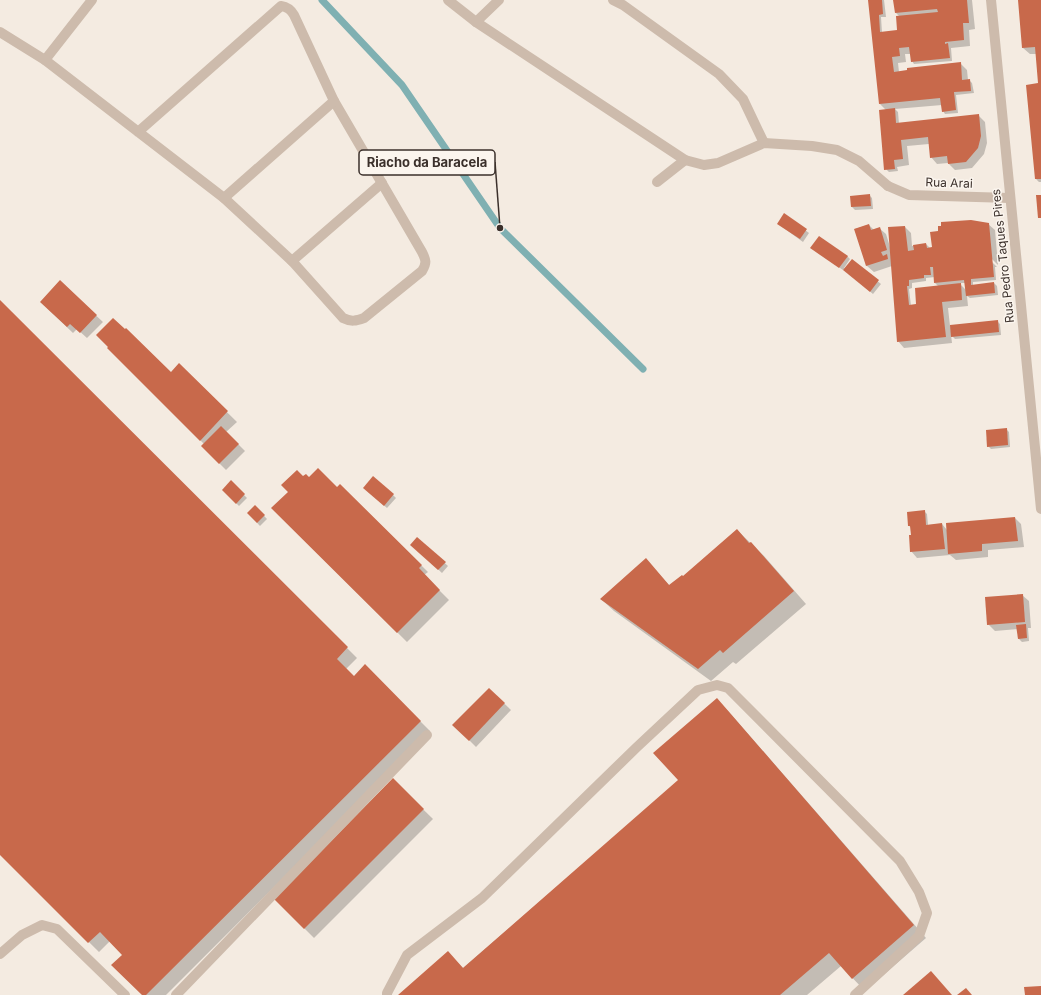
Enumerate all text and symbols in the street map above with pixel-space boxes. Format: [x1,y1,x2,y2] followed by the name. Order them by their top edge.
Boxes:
[359,150,495,175] callout: Riacho da Baracela
[367,154,487,170] text: Riacho da Baracela
[925,174,973,191] street label: Rua Arai
[988,188,1017,324] street label: Rua Pedro Taques Pires

